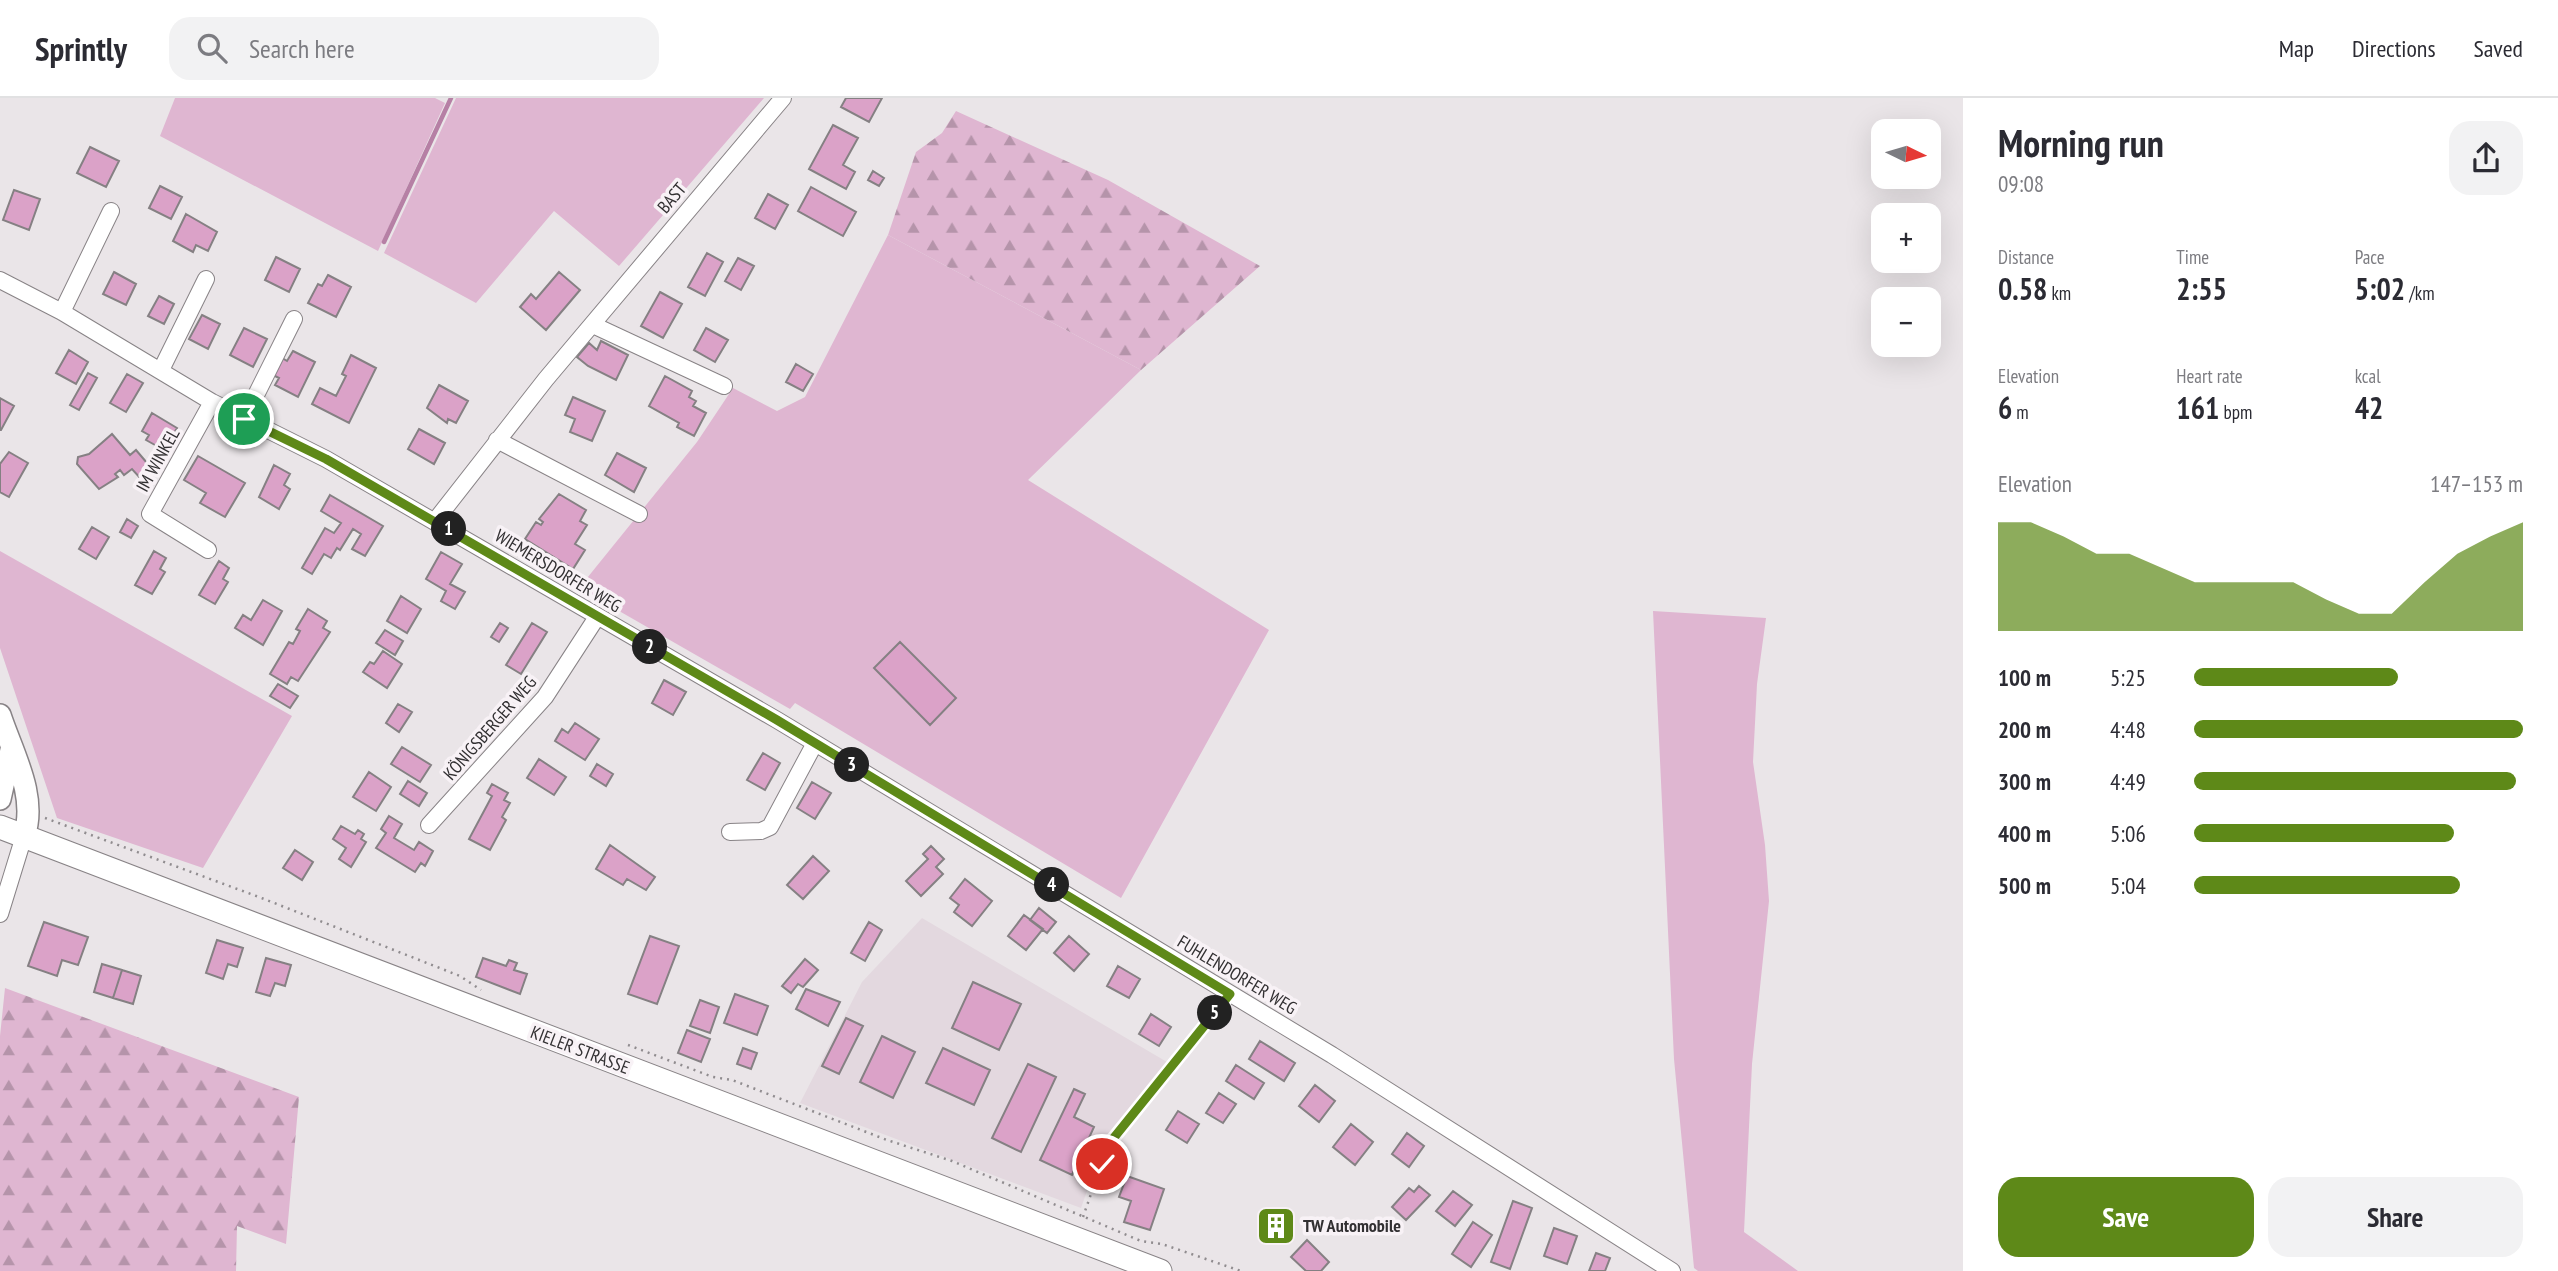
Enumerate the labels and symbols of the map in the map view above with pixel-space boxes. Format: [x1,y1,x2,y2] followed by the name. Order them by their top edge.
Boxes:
[1871,119,1941,189] north arrow
[652,178,691,218] street label: BAST
[214,389,274,449] pin
[131,423,185,496] street label: IM WINKEL
[432,512,466,546] pin: 1
[491,524,626,617] street label: WIEMERSDORFER WEG
[632,630,668,664] pin: 2
[438,671,541,784] street label: KÖNIGSBERGER WEG
[834,748,870,782] pin: 3
[1034,868,1070,902] pin: 4
[1173,930,1301,1019] street label: FUHLENDORFER WEG
[1198,996,1232,1030] pin: 5
[527,1020,633,1079] street label: KIELER STRASSE
[1072,1134,1132,1194] pin
[1255,1205,1297,1247] building icon: TW Automobile
[1303,1214,1401,1237] place label: TW Automobile

